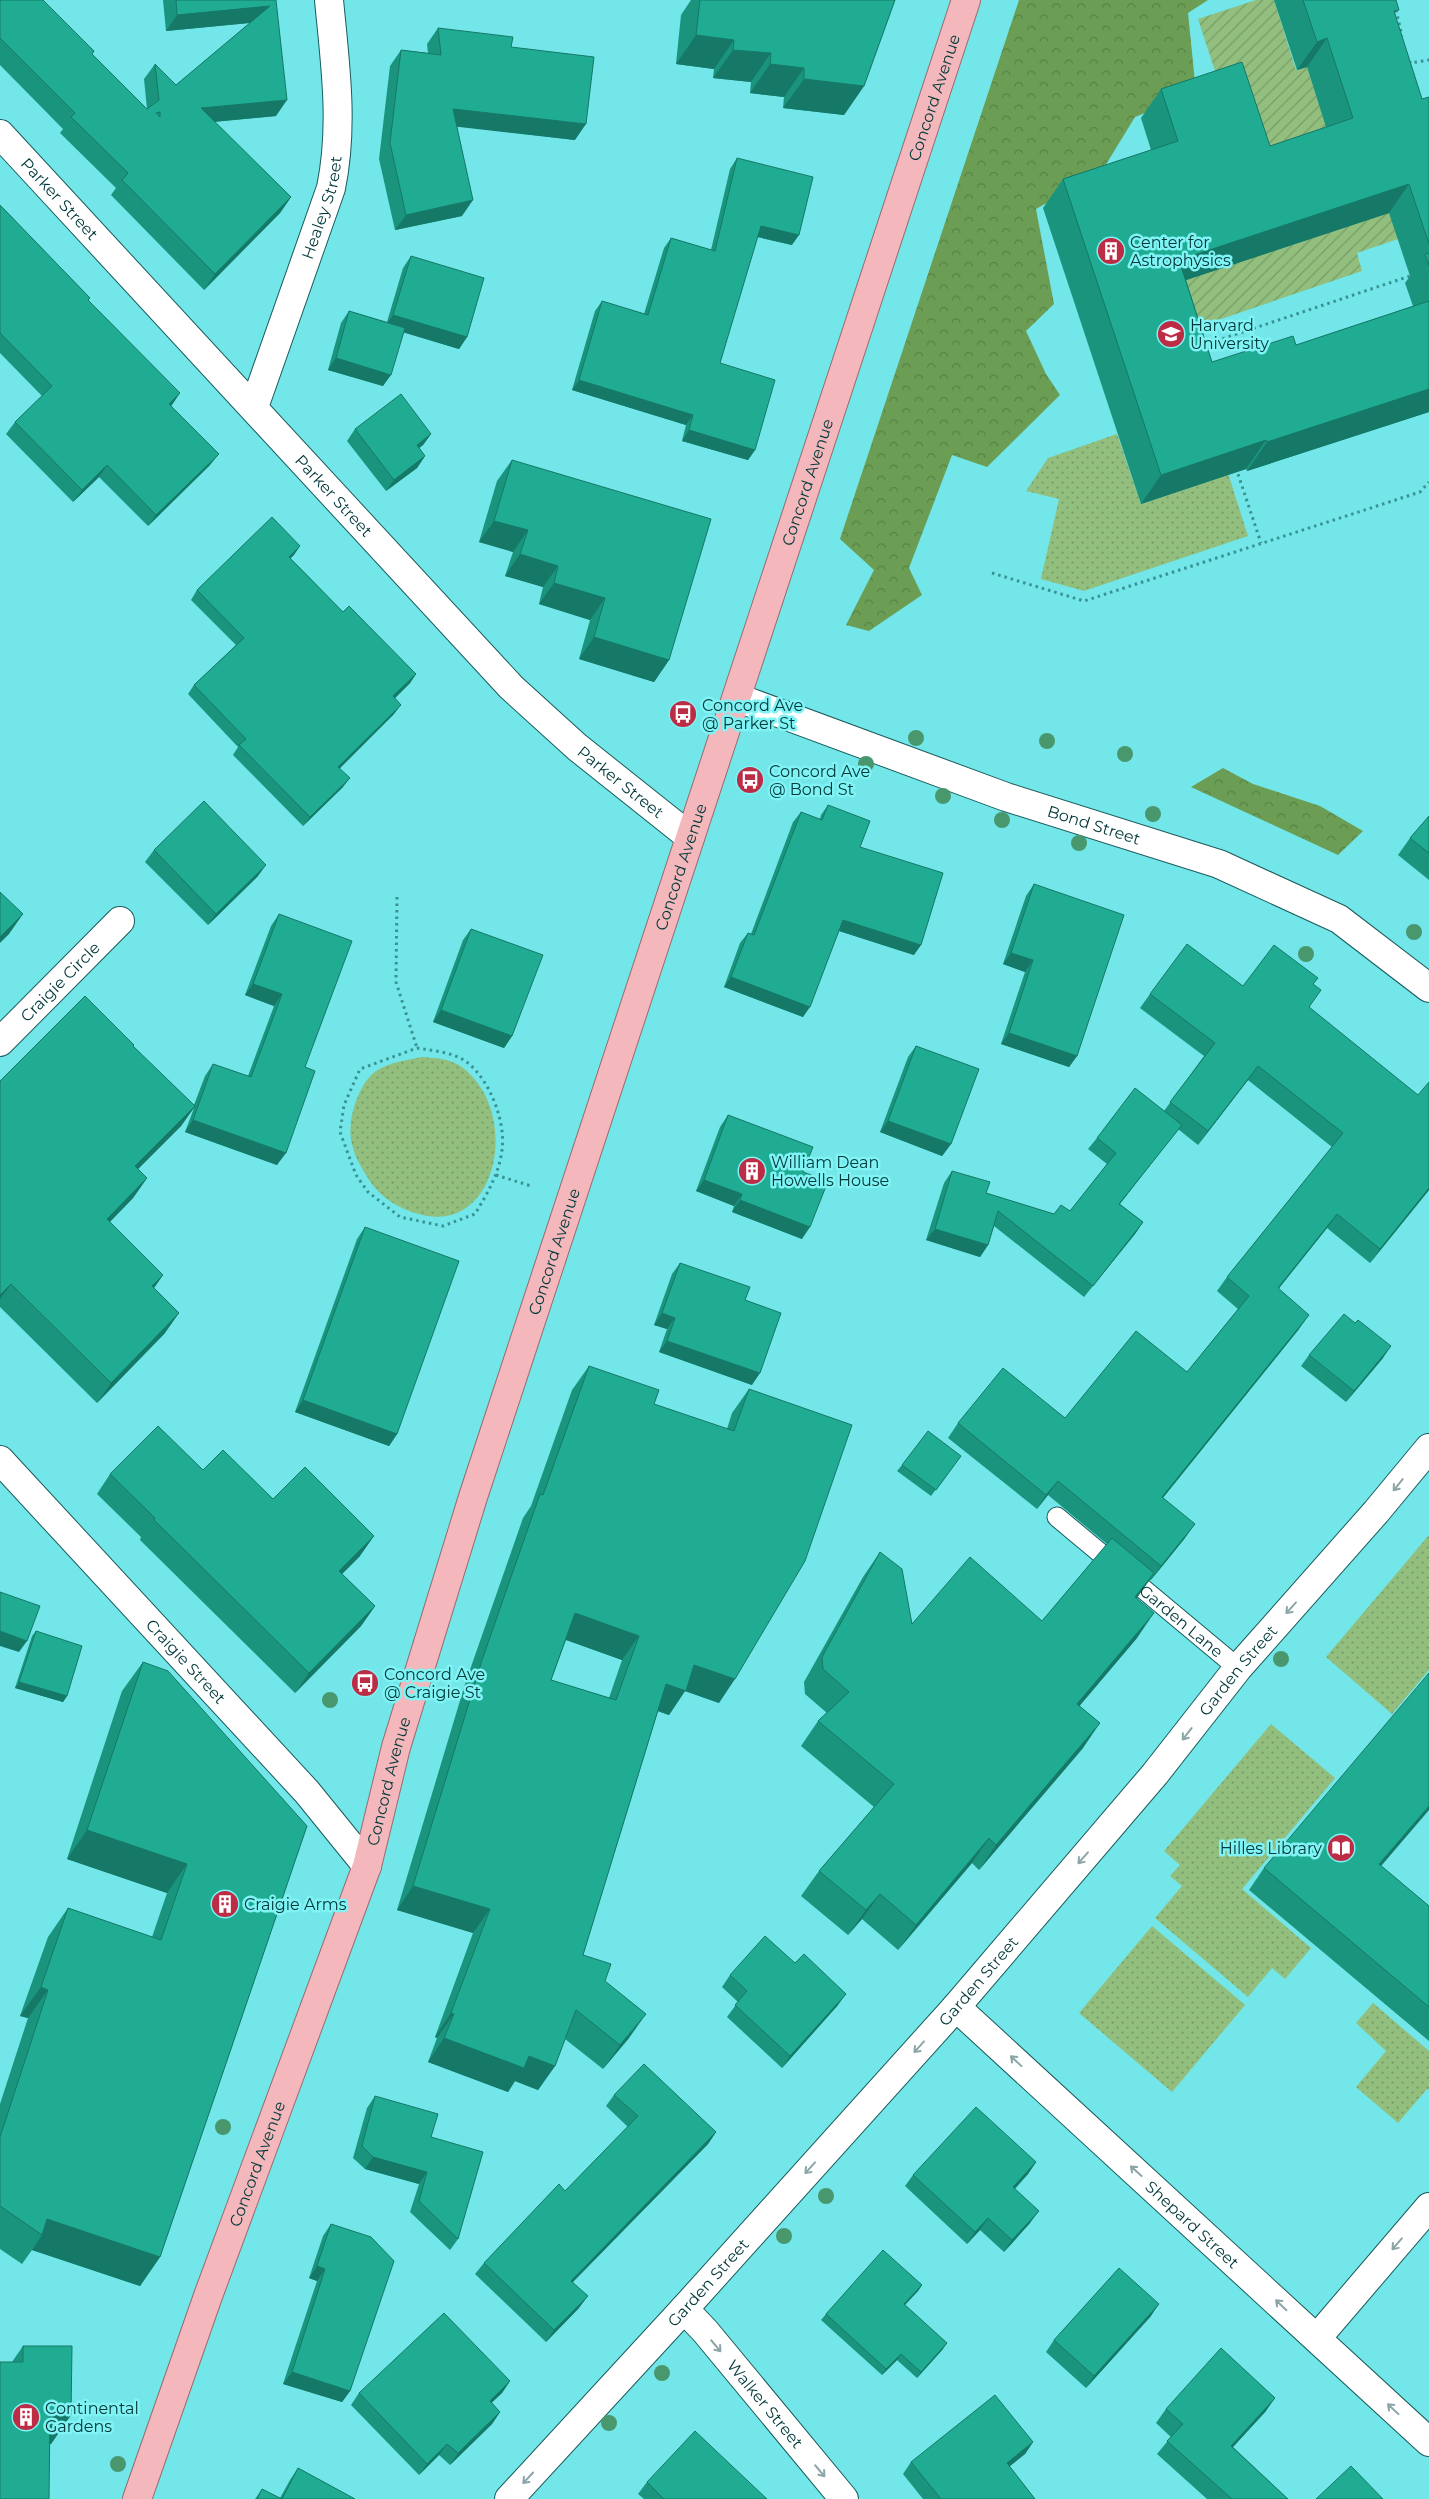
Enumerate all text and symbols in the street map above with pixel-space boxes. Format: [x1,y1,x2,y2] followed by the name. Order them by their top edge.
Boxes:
[904,32,964,163] street label: Concord Avenue
[17,154,103,244] street label: Parker Street
[297,154,345,262] street label: Healey Street
[1130,233,1231,270] place label: Center for Astrophysics
[1096,236,1126,266] building icon: Center for Astrophysics
[1190,316,1269,353] place label: Harvard University
[1156,319,1186,349] school or university icon: Harvard University
[777,416,837,548] street label: Concord Avenue
[291,450,377,541] street label: Parker Street
[702,696,803,733] place label: Concord Ave @ Parker St
[668,699,698,729] bus stop icon: Concord Ave @ Parker St
[574,742,668,822] street label: Parker Street
[769,762,870,799] place label: Concord Ave @ Bond St
[735,765,765,795] bus stop icon: Concord Ave @ Bond St
[651,801,710,933] street label: Concord Avenue
[1045,801,1143,848] street label: Bond Street
[16,938,104,1026] street label: Craigie Circle
[771,1153,889,1190] place label: William Dean Howells House
[737,1156,767,1186] building icon: William Dean Howells House
[524,1186,584,1317] street label: Concord Avenue
[1393,1478,1404,1491] one-way arrow
[1136,1580,1227,1661] street label: Garden Lane
[1286,1601,1297,1614] one-way arrow
[142,1615,230,1708] street label: Craigie Street
[1195,1621,1281,1719] street label: Garden Street
[384,1665,485,1702] place label: Concord Ave @ Craigie St
[350,1668,380,1698] bus stop icon: Concord Ave @ Craigie St
[363,1714,414,1848] street label: Concord Avenue
[1181,1727,1192,1740] one-way arrow
[1326,1833,1356,1863] library icon: Hilles Library
[1220,1839,1322,1858] place label: Hilles Library
[1077,1852,1089,1865] one-way arrow
[210,1889,240,1919] building icon: Craigie Arms
[244,1895,347,1914] place label: Craigie Arms
[934,1932,1022,2030] street label: Garden Street
[913,2040,924,2053] one-way arrow
[1010,2055,1023,2067] one-way arrow
[225,2098,289,2229] street label: Concord Avenue
[805,2162,816,2175] one-way arrow
[1130,2165,1142,2177] one-way arrow
[1142,2177,1243,2272] street label: Shepard Street
[663,2234,753,2330] street label: Garden Street
[1391,2237,1403,2250] one-way arrow
[1275,2299,1288,2311] one-way arrow
[710,2340,721,2353] one-way arrow
[723,2356,808,2452] street label: Walker Street
[45,2399,139,2436] place label: Continental Gardens
[11,2402,41,2432] building icon: Continental Gardens
[1387,2403,1400,2415] one-way arrow
[815,2464,826,2477] one-way arrow
[522,2472,534,2485] one-way arrow

